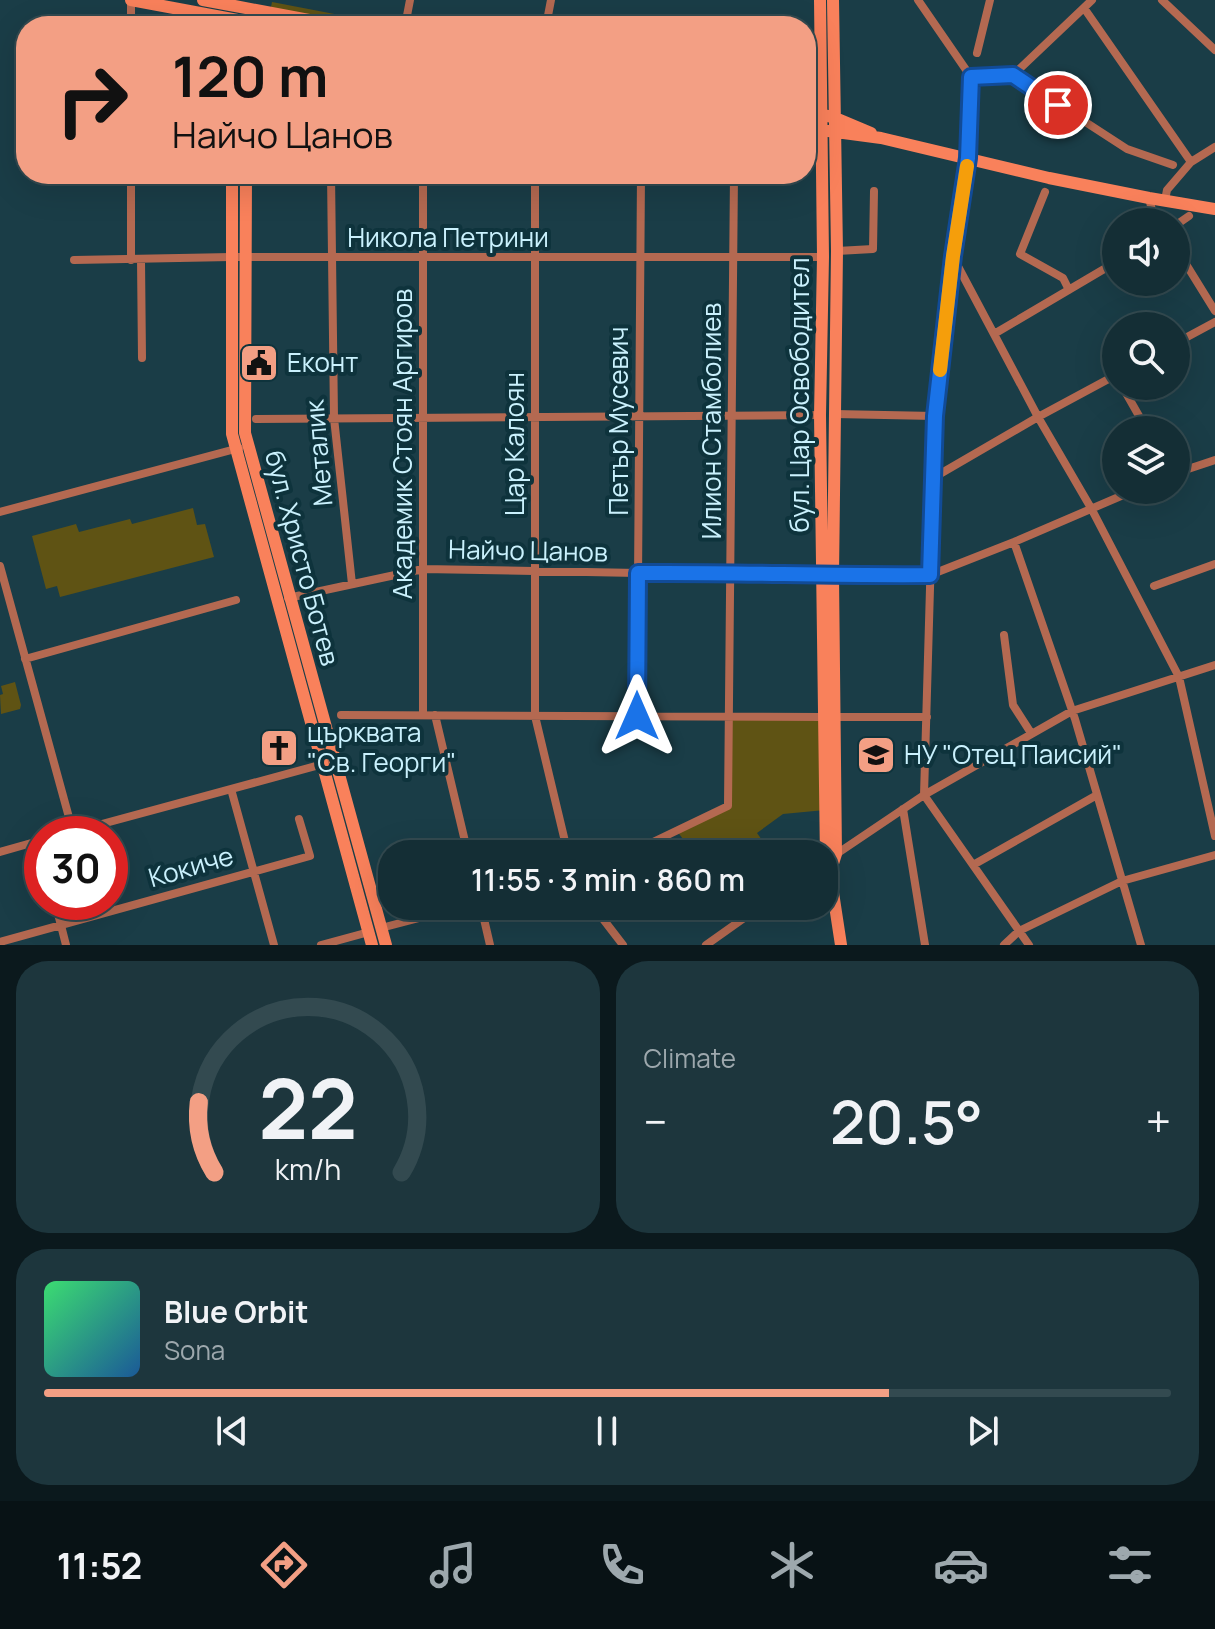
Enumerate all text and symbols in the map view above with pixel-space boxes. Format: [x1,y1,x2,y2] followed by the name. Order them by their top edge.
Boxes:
[172,37,328,114] text: 120 m
[40,48,144,152] icon: right
[1024,71,1092,139] pin
[1036,83,1080,127] icon: arrive
[172,110,393,159] text: Найчо Цанов
[1102,208,1190,504] map controls
[1102,208,1190,296] button: sound
[347,219,549,255] street label: Никола Петрини
[781,258,817,532] street label: бул. Цар Освободител
[384,289,420,599] street label: Академик Стоян Аргиров
[693,303,729,539] street label: Илион Стамболиев
[1102,312,1190,400] button: search
[600,327,636,515] street label: Петър Мусевич
[238,342,280,384] public building icon: Еконт
[287,344,358,380] place label: Еконт
[496,372,532,516] street label: Цар Калоян
[295,397,341,508] street label: Металик
[1102,416,1190,504] button: layers
[257,446,349,669] street label: бул. Христо Ботев
[448,531,608,569] street label: Найчо Цанов
[595,674,679,758] position arrow
[307,714,457,780] place label: църквата "Св. Георги"
[258,727,300,769] church icon: църквата "Св. Георги"
[855,734,897,776] school or university icon: НУ "Отец Паисий"
[904,736,1122,772] place label: НУ "Отец Паисий"
[24,816,128,920] speed limit sign: 30
[144,837,237,895] street label: Кокиче
[471,859,745,900] text: 11:55 · 3 min · 860 m
[644,1040,736,1076] text: Climate
[258,1050,357,1164] text: 22
[830,1080,983,1162] text: 20.5°
[644,1091,667,1151] text: −
[1146,1091,1171,1151] text: +
[275,1150,341,1189] text: km/h
[164,1291,309,1332] text: Blue Orbit
[164,1332,225,1368] text: Sona
[210,1409,254,1453] icon: previous
[585,1409,629,1453] icon: pause
[961,1409,1005,1453] icon: next
[256,1537,312,1593] icon: directions
[425,1537,481,1593] icon: music
[594,1537,650,1593] icon: phone
[764,1537,820,1593] icon: climate
[933,1537,989,1593] icon: car
[1102,1537,1158,1593] icon: filters
[57,1541,142,1590] text: 11:52

